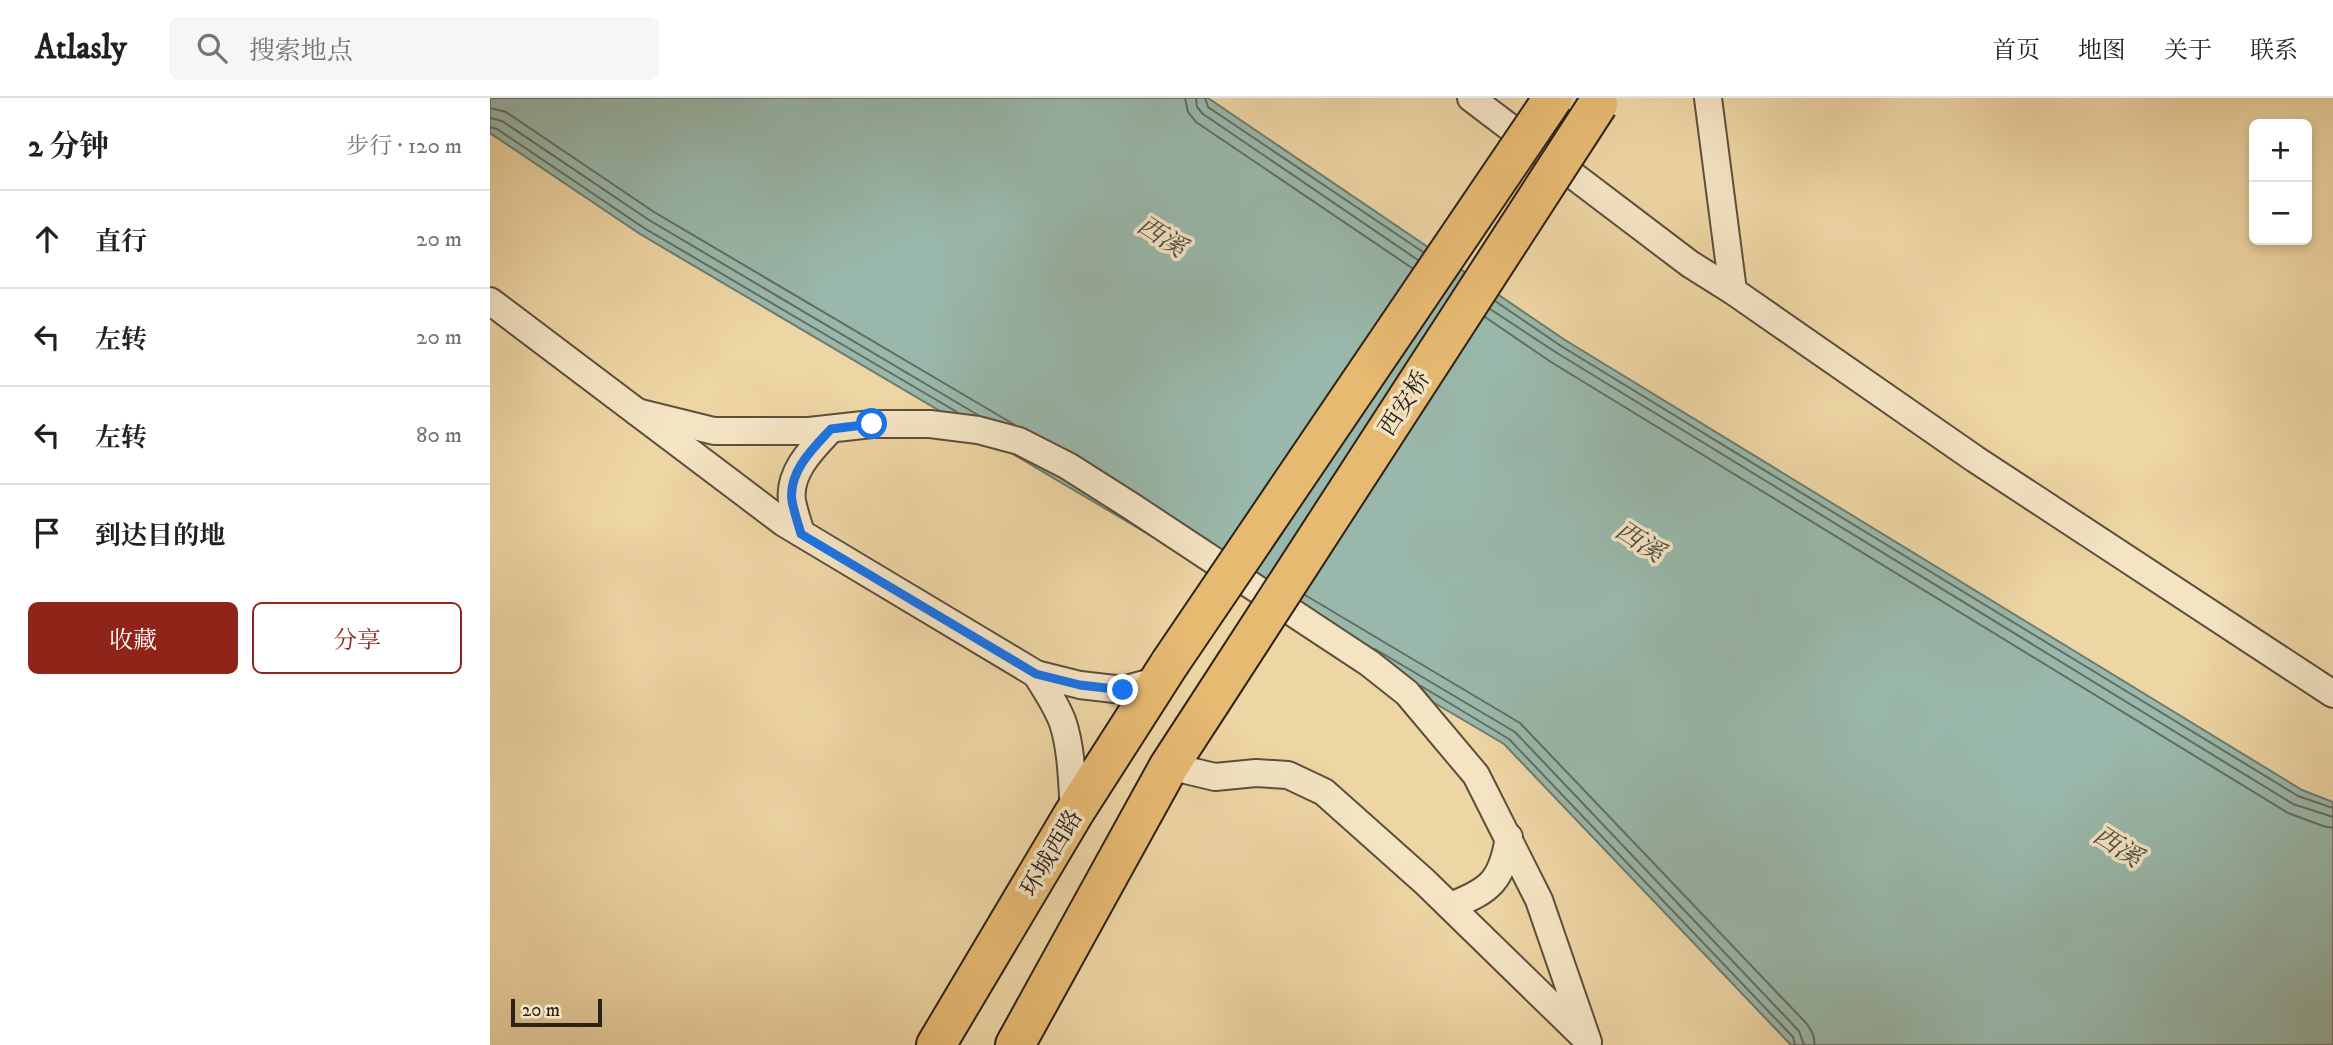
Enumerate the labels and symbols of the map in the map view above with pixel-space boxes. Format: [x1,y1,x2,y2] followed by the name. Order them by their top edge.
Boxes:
[1130,209,1194,267] water label: 西溪
[1373,365,1437,442] street label: 西安桥
[856,408,887,439] route start
[1608,514,1672,572] water label: 西溪
[1107,674,1138,705] route end
[1014,805,1089,902] street label: 环城西路
[2086,819,2150,877] water label: 西溪
[511,996,602,1028] scale bar

